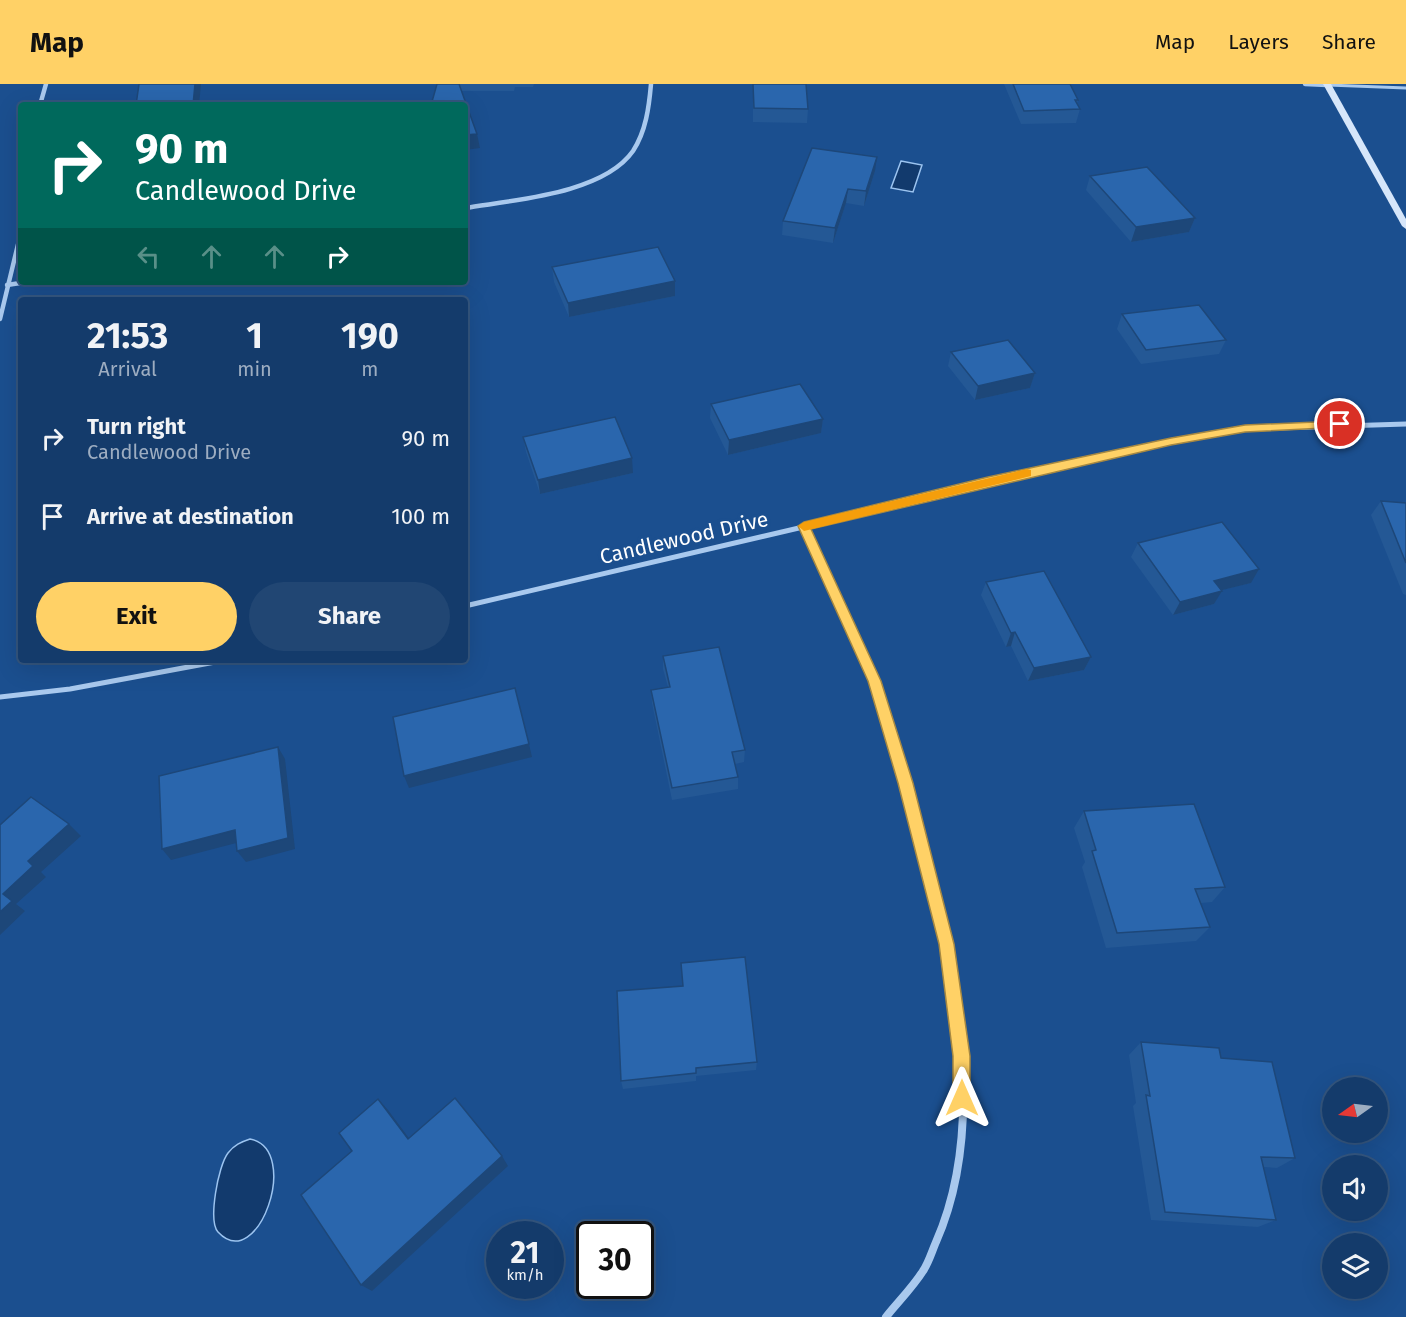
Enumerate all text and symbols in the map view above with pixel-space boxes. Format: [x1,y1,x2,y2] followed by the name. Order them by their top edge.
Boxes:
[30,26,84,59] text: Map
[1155,29,1195,55] text: Map
[1228,29,1289,55] text: Layers
[1322,29,1376,55] text: Share
[135,124,229,174] text: 90 m
[36,126,114,204] icon: right
[135,175,357,207] text: Candlewood Drive
[132,240,165,273] icon: left
[195,240,228,273] icon: ahead
[258,240,291,273] icon: ahead
[321,240,354,273] icon: right
[87,314,168,358] text: 21:53
[246,314,263,358] text: 1
[341,314,399,358] text: 190
[98,357,157,381] text: Arrival
[237,357,272,381] text: min
[361,357,378,381] text: m
[1314,398,1365,449] pin
[1323,407,1356,440] icon: arrive
[87,413,186,440] text: Turn right
[36,422,69,455] icon: right
[401,425,450,452] text: 90 m
[87,440,251,464] text: Candlewood Drive
[36,500,69,533] icon: arrive
[87,503,294,530] text: Arrive at destination
[391,503,450,530] text: 100 m
[597,506,771,570] street label: Candlewood Drive
[36,582,237,651] button: Exit
[249,582,450,651] button: Share
[930,1066,994,1130] position arrow
[1322,1077,1388,1143] north arrow
[1322,1077,1388,1299] map controls
[1322,1155,1388,1221] button: sound
[576,1221,654,1299] speed limit sign: 30
[1322,1233,1388,1299] button: layers
[511,1235,539,1271] text: 21
[506,1266,544,1284] text: km/h

